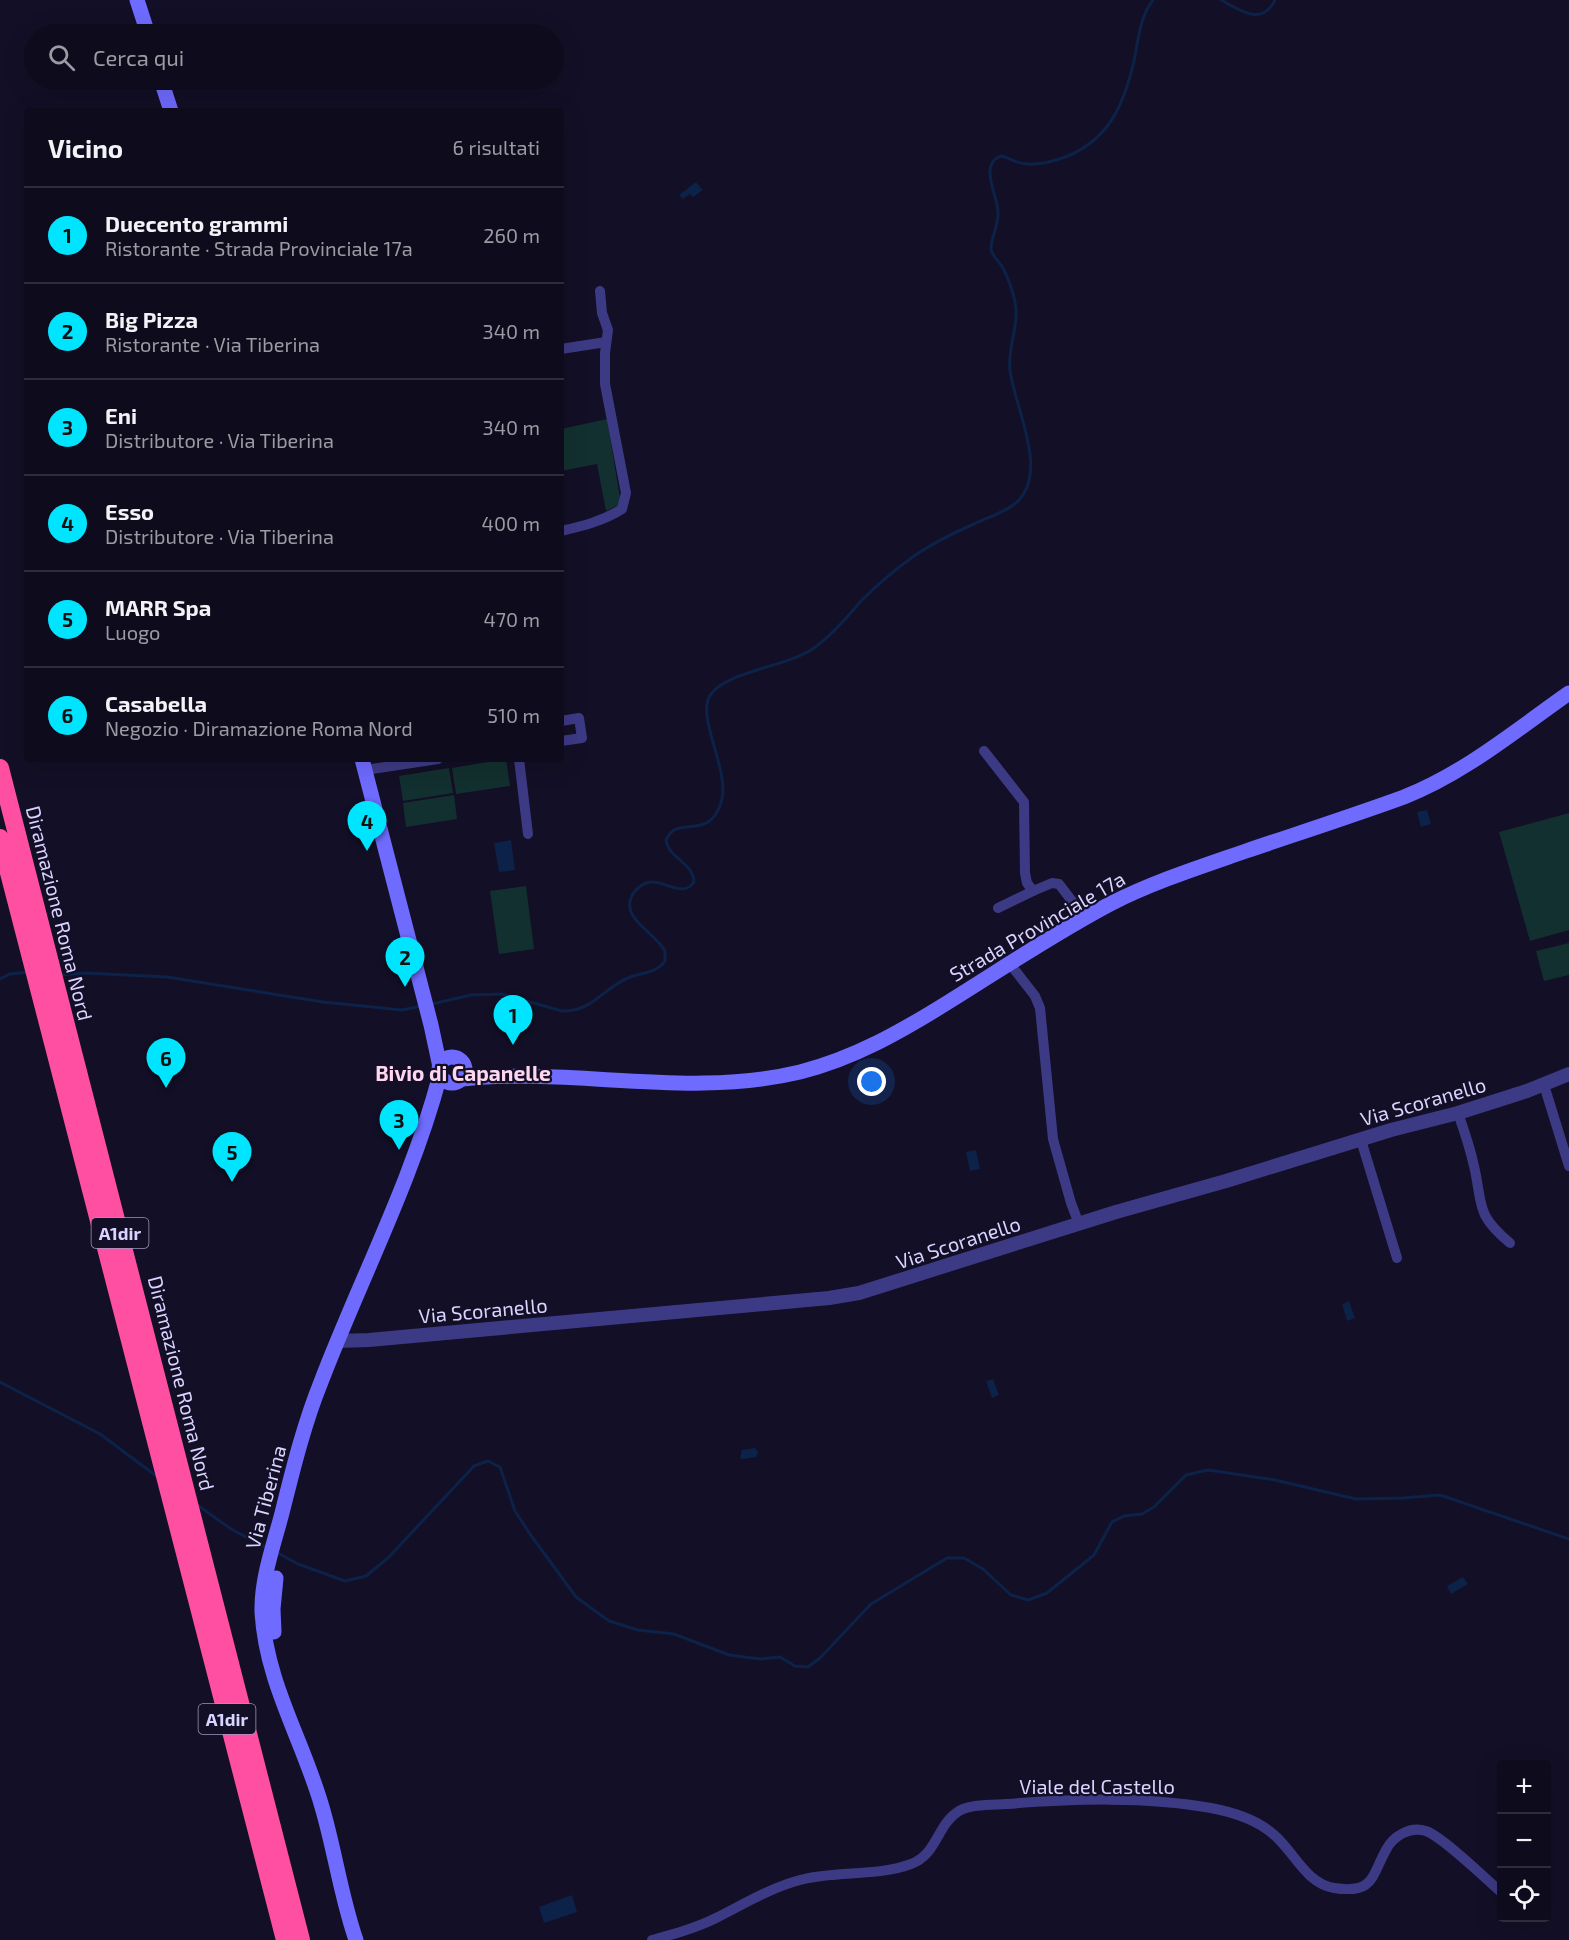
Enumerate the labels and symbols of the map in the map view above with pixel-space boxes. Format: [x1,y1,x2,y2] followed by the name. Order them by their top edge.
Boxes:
[348,802,386,851] pin: 4
[22,803,98,1023] street label: Diramazione Roma Nord
[945,866,1129,986] street label: Strada Provinciale 17a
[386,938,424,987] pin: 2
[494,996,532,1045] pin: 1
[146,1038,186,1088] pin: 6
[375,1060,551,1085] district label: Bivio di Capanelle
[857,1067,886,1096] your location
[1358,1072,1488,1130] street label: Via Scoranello
[380,1100,418,1150] pin: 3
[212,1132,252,1182] pin: 5
[893,1211,1023,1273] street label: Via Scoranello
[92,1218,148,1248] road number: A1dir
[144,1273,220,1493] street label: Diramazione Roma Nord
[418,1292,548,1328] street label: Via Scoranello
[240,1442,290,1552] street label: Via Tiberina
[198,1704,256,1734] road number: A1dir
[1019,1774,1175,1798] street label: Viale del Castello

